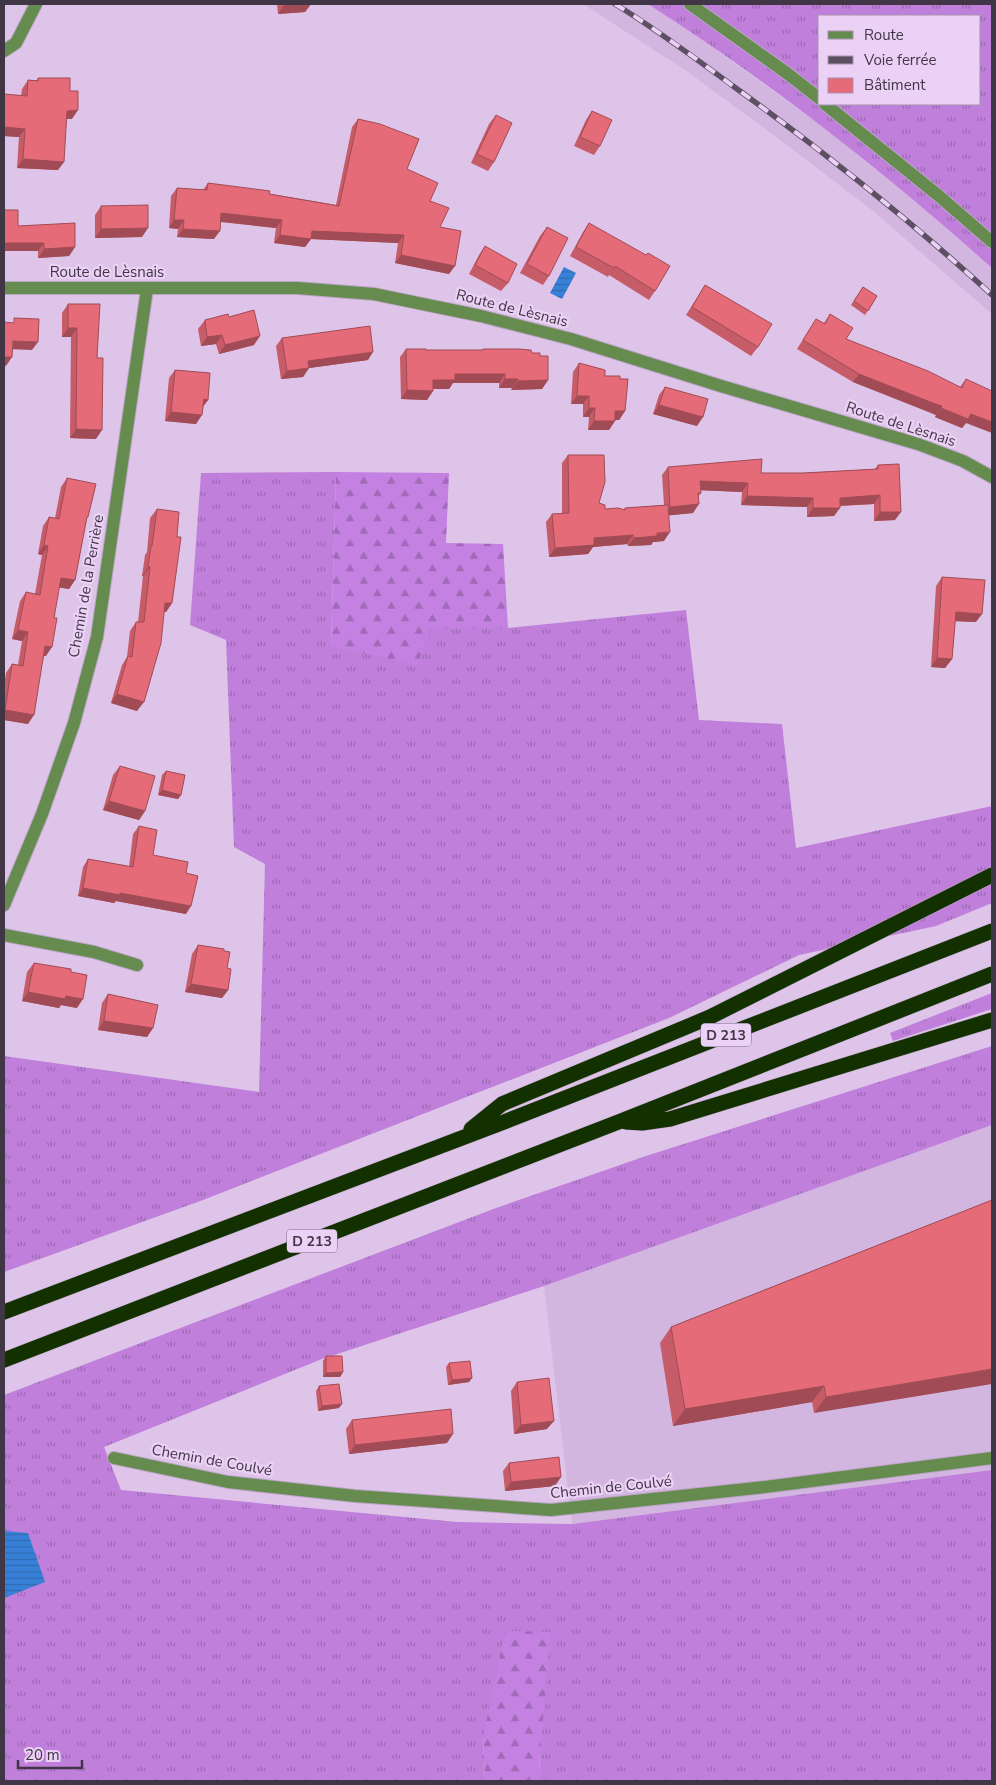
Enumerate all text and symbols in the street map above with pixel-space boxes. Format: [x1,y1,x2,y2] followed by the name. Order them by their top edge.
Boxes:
[818,15,981,105] legend
[864,25,904,45] text: Route
[863,50,936,70] text: Voie ferrée
[864,75,926,95] text: Bâtiment
[50,262,164,282] street label: Route de Lèsnais
[454,284,570,332] street label: Route de Lèsnais
[843,397,959,451] street label: Route de Lèsnais
[64,513,108,659] street label: Chemin de la Perrière
[701,1024,751,1046] road number: D 213
[287,1230,337,1252] road number: D 213
[150,1440,274,1480] street label: Chemin de Coulvé
[549,1471,673,1503] street label: Chemin de Coulvé
[18,1738,81,1770] scale bar
[25,1745,60,1765] text: 20 m

